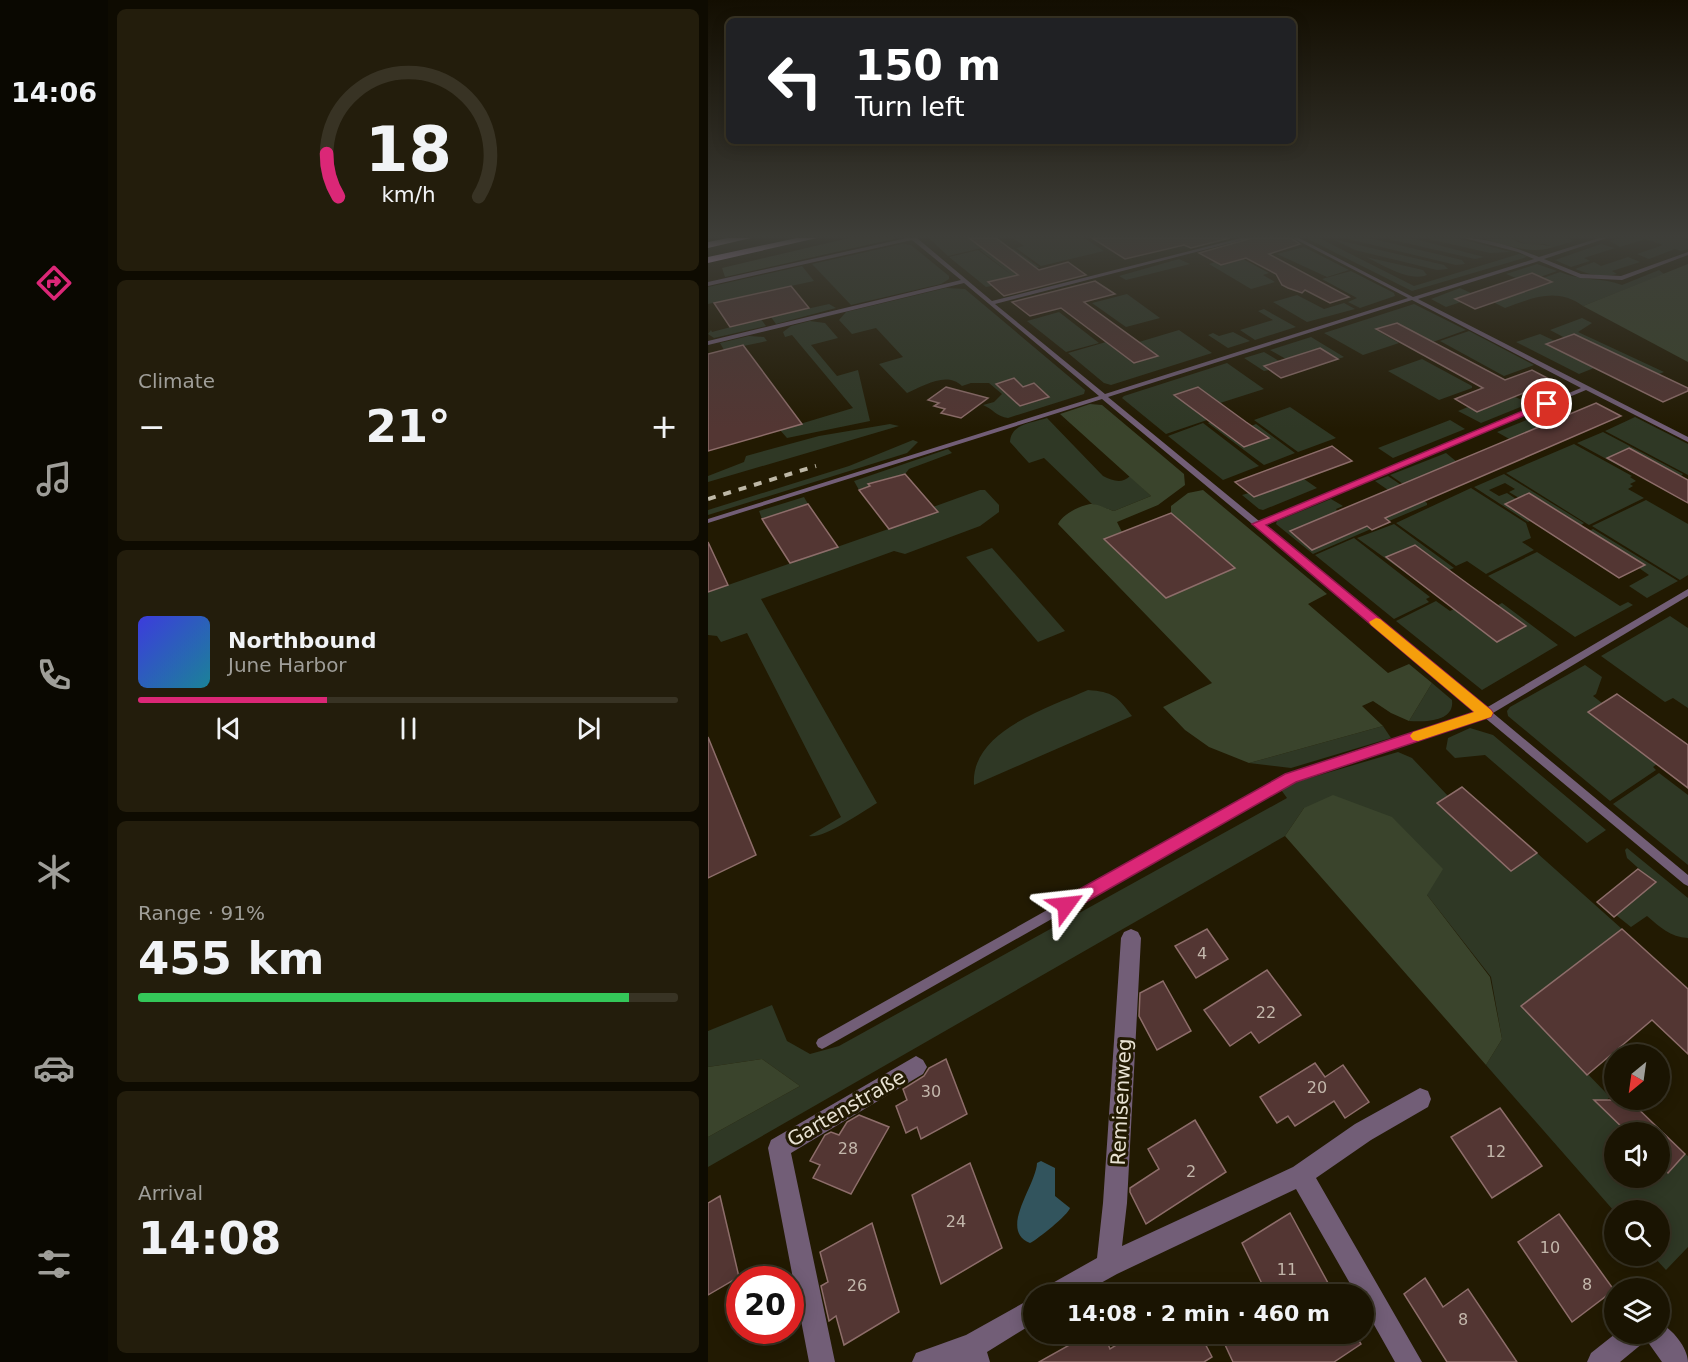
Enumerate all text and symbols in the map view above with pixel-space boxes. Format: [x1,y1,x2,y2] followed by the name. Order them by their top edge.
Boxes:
[855,41,1001,90] text: 150 m
[756,42,834,120] icon: left
[11,77,97,108] text: 14:06
[855,91,965,122] text: Turn left
[365,113,451,186] text: 18
[381,182,435,207] text: km/h
[33,262,75,304] icon: directions
[138,369,215,393] text: Climate
[1521,378,1572,429] pin
[1530,387,1563,420] icon: arrive
[365,400,451,453] text: 21°
[138,407,166,446] text: −
[650,407,678,446] text: +
[33,458,75,500] icon: music
[228,628,377,653] text: Northbound
[228,653,347,677] text: June Harbor
[33,654,75,696] icon: phone
[212,712,245,745] icon: previous
[392,712,425,745] icon: pause
[572,712,605,745] icon: next
[33,851,75,893] icon: climate
[1034,873,1098,937] position arrow
[138,901,265,925] text: Range · 91%
[138,932,324,985] text: 455 km
[1197,944,1207,963] house number: 4
[1256,1003,1276,1022] house number: 22
[1106,1038,1136,1166] street label: Remisenweg
[1604,1044,1670,1110] north arrow
[1604,1044,1670,1344] map controls
[33,1047,75,1089] icon: car
[783,1064,909,1152] street label: Gartenstraße
[1307,1078,1327,1097] house number: 20
[921,1082,941,1101] house number: 30
[1604,1122,1670,1188] button: sound
[838,1139,858,1158] house number: 28
[1486,1142,1506,1161] house number: 12
[1186,1162,1196,1181] house number: 2
[138,1181,203,1205] text: Arrival
[1604,1200,1670,1266] button: search
[138,1212,281,1265] text: 14:08
[946,1212,966,1231] house number: 24
[1540,1238,1560,1257] house number: 10
[33,1243,75,1285] icon: filters
[1277,1260,1297,1279] house number: 11
[726,1266,804,1344] speed limit sign: 20
[1582,1275,1592,1294] house number: 8
[847,1276,867,1295] house number: 26
[1604,1278,1670,1344] button: layers
[1067,1301,1330,1326] text: 14:08 · 2 min · 460 m
[1458,1310,1468,1329] house number: 8

